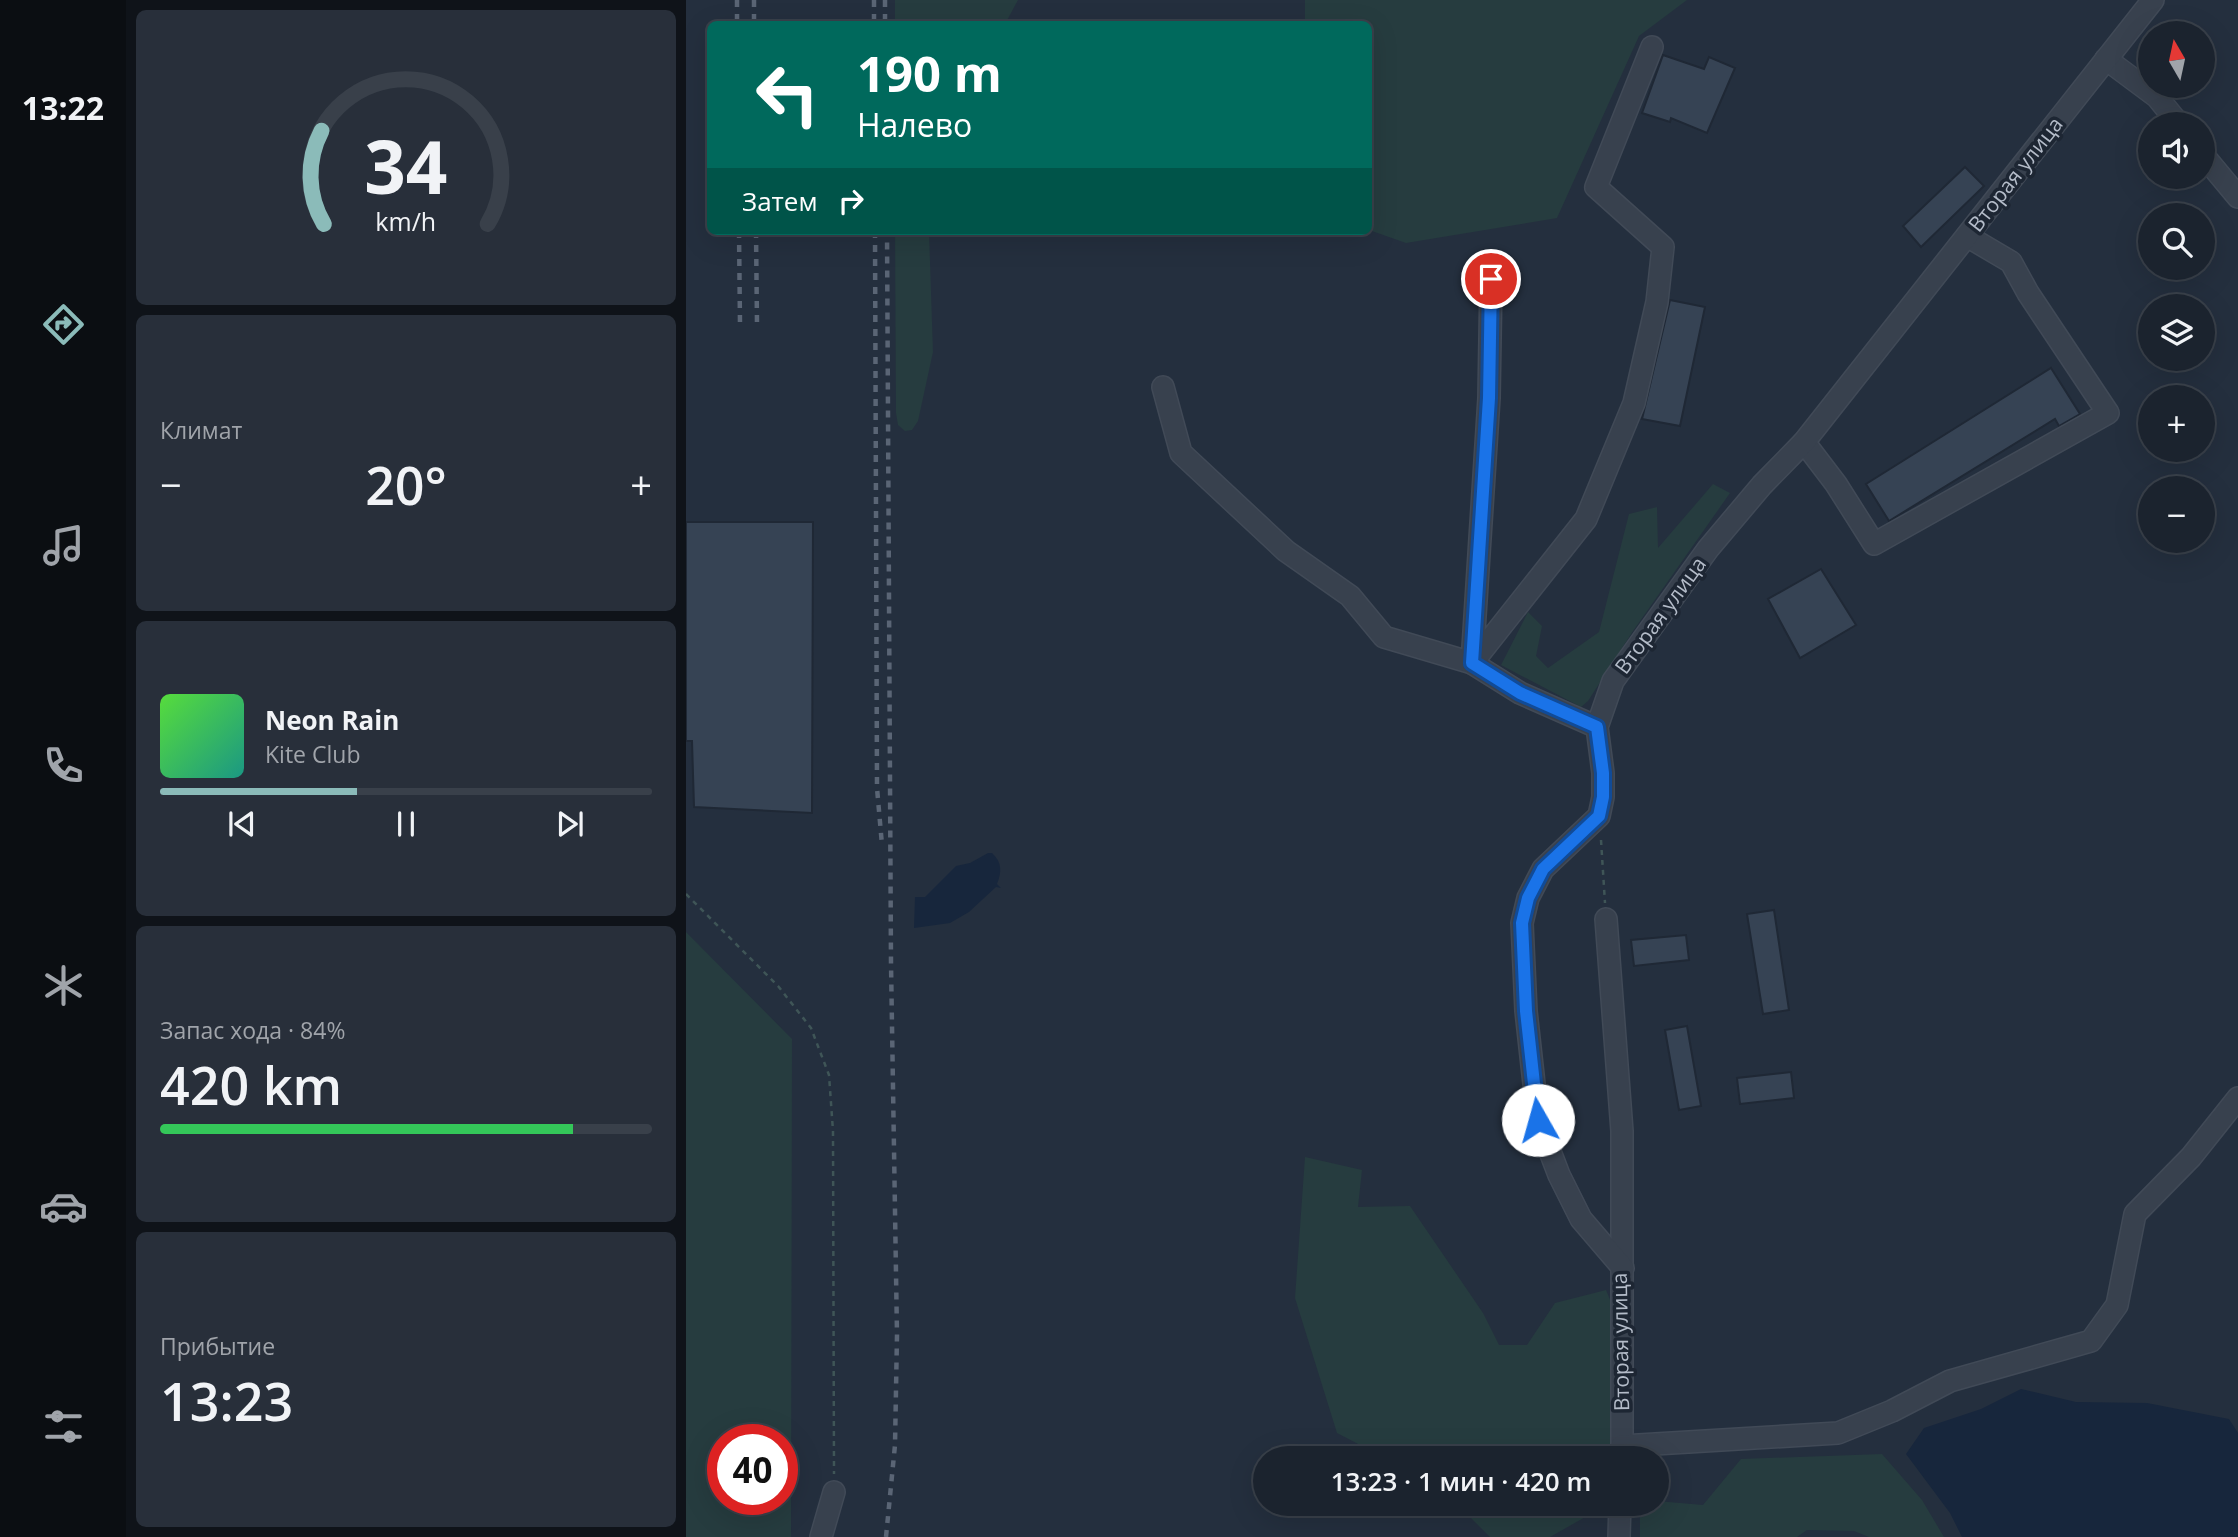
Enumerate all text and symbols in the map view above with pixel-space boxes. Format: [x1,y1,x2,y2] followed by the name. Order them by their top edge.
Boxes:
[2138,21,2216,98] north arrow
[2138,21,2215,553] map controls
[857,40,1002,106] text: 190 m
[742,49,833,140] icon: left
[22,86,104,129] text: 13:22
[857,103,972,146] text: Налево
[1961,111,2069,237] street label: Вторая улица
[2138,112,2215,189] button: sound
[364,116,448,215] text: 34
[832,182,870,220] icon: right
[742,183,818,219] text: Затем
[2138,203,2215,280] button: search
[376,204,436,238] text: km/h
[1461,249,1521,309] pin
[1472,260,1510,298] icon: arrive
[2138,294,2215,371] button: layers
[39,300,88,349] icon: directions
[2138,385,2215,462] button: +
[160,414,242,446] text: Климат
[365,449,447,520] text: 20°
[160,458,182,510] text: −
[630,458,652,510] text: +
[2138,476,2215,553] button: −
[39,521,88,570] icon: music
[1608,551,1712,679] street label: Вторая улица
[265,702,399,738] text: Neon Rain
[265,738,360,770] text: Kite Club
[39,741,88,790] icon: phone
[223,805,261,843] icon: previous
[387,805,425,843] icon: pause
[551,805,589,843] icon: next
[39,961,88,1010] icon: climate
[160,1014,345,1046] text: Запас хода · 84%
[160,1049,342,1120] text: 420 km
[1501,1083,1575,1157] position arrow
[39,1182,88,1231] icon: car
[1605,1273,1635,1411] street label: Вторая улица
[160,1330,275,1362] text: Прибытие
[160,1365,293,1436] text: 13:23
[39,1402,88,1451] icon: filters
[707,1424,798,1515] speed limit sign: 40
[1331,1463,1591,1499] text: 13:23 · 1 мин · 420 m

